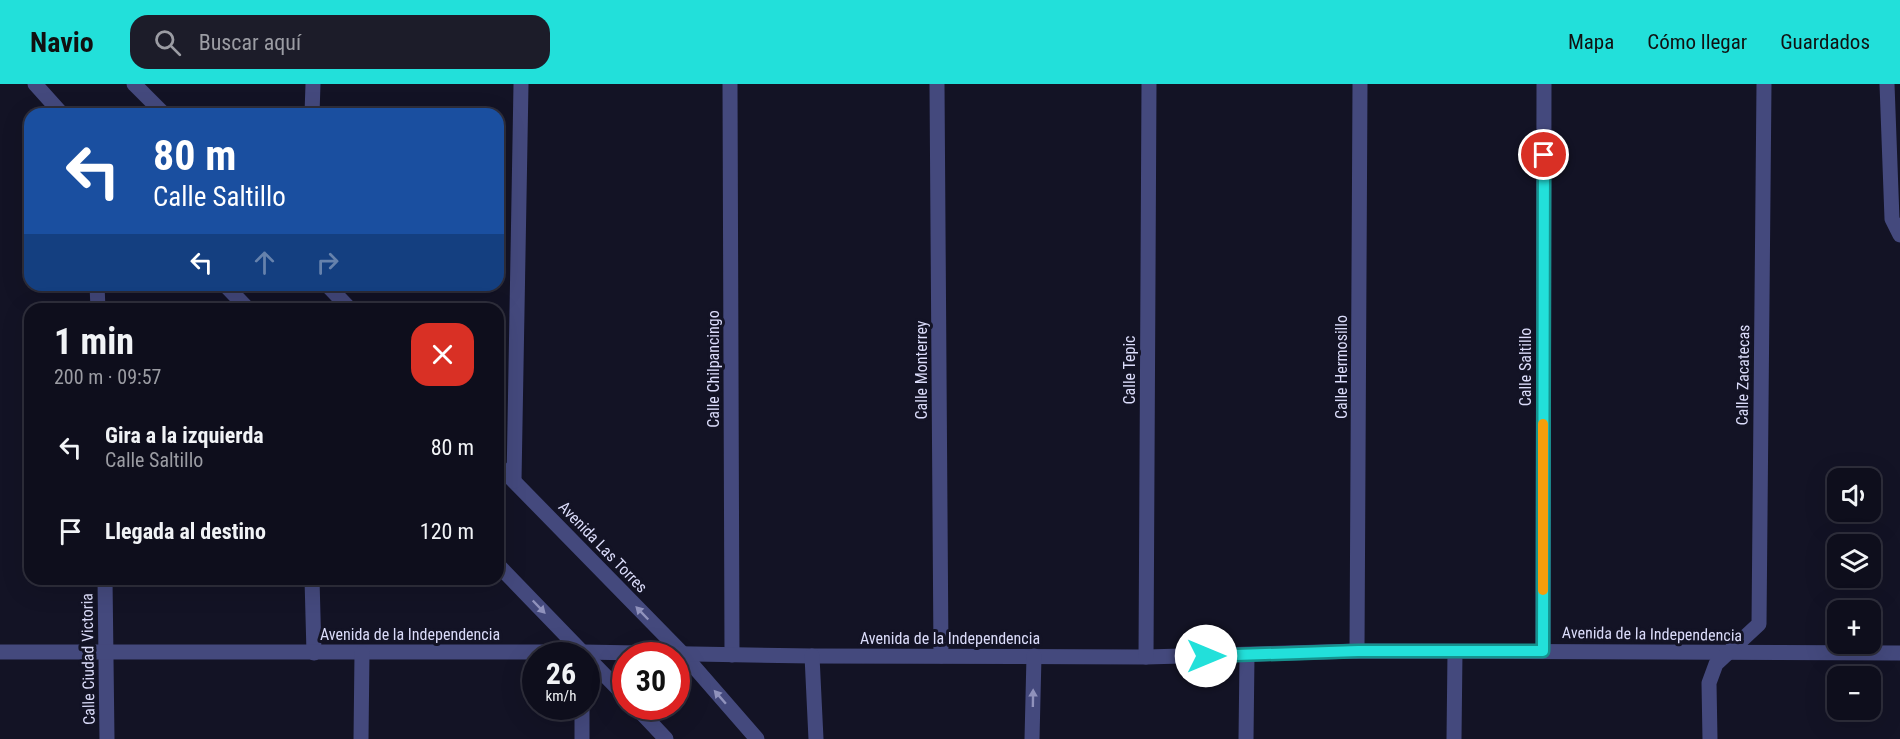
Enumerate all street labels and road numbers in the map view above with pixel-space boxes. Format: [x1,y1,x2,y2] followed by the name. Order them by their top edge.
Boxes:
[704,310,723,428] street label: Calle Chilpancingo
[1332,315,1351,419] street label: Calle Hermosillo
[912,320,931,420] street label: Calle Monterrey
[1733,324,1753,426] street label: Calle Zacatecas
[1516,328,1535,406] street label: Calle Saltillo
[1120,336,1139,404] street label: Calle Tepic
[555,497,651,597] street label: Avenida Las Torres
[77,593,99,725] street label: Calle Ciudad Victoria
[1562,623,1742,645] street label: Avenida de la Independencia
[320,625,500,644] street label: Avenida de la Independencia
[860,629,1040,648] street label: Avenida de la Independencia

